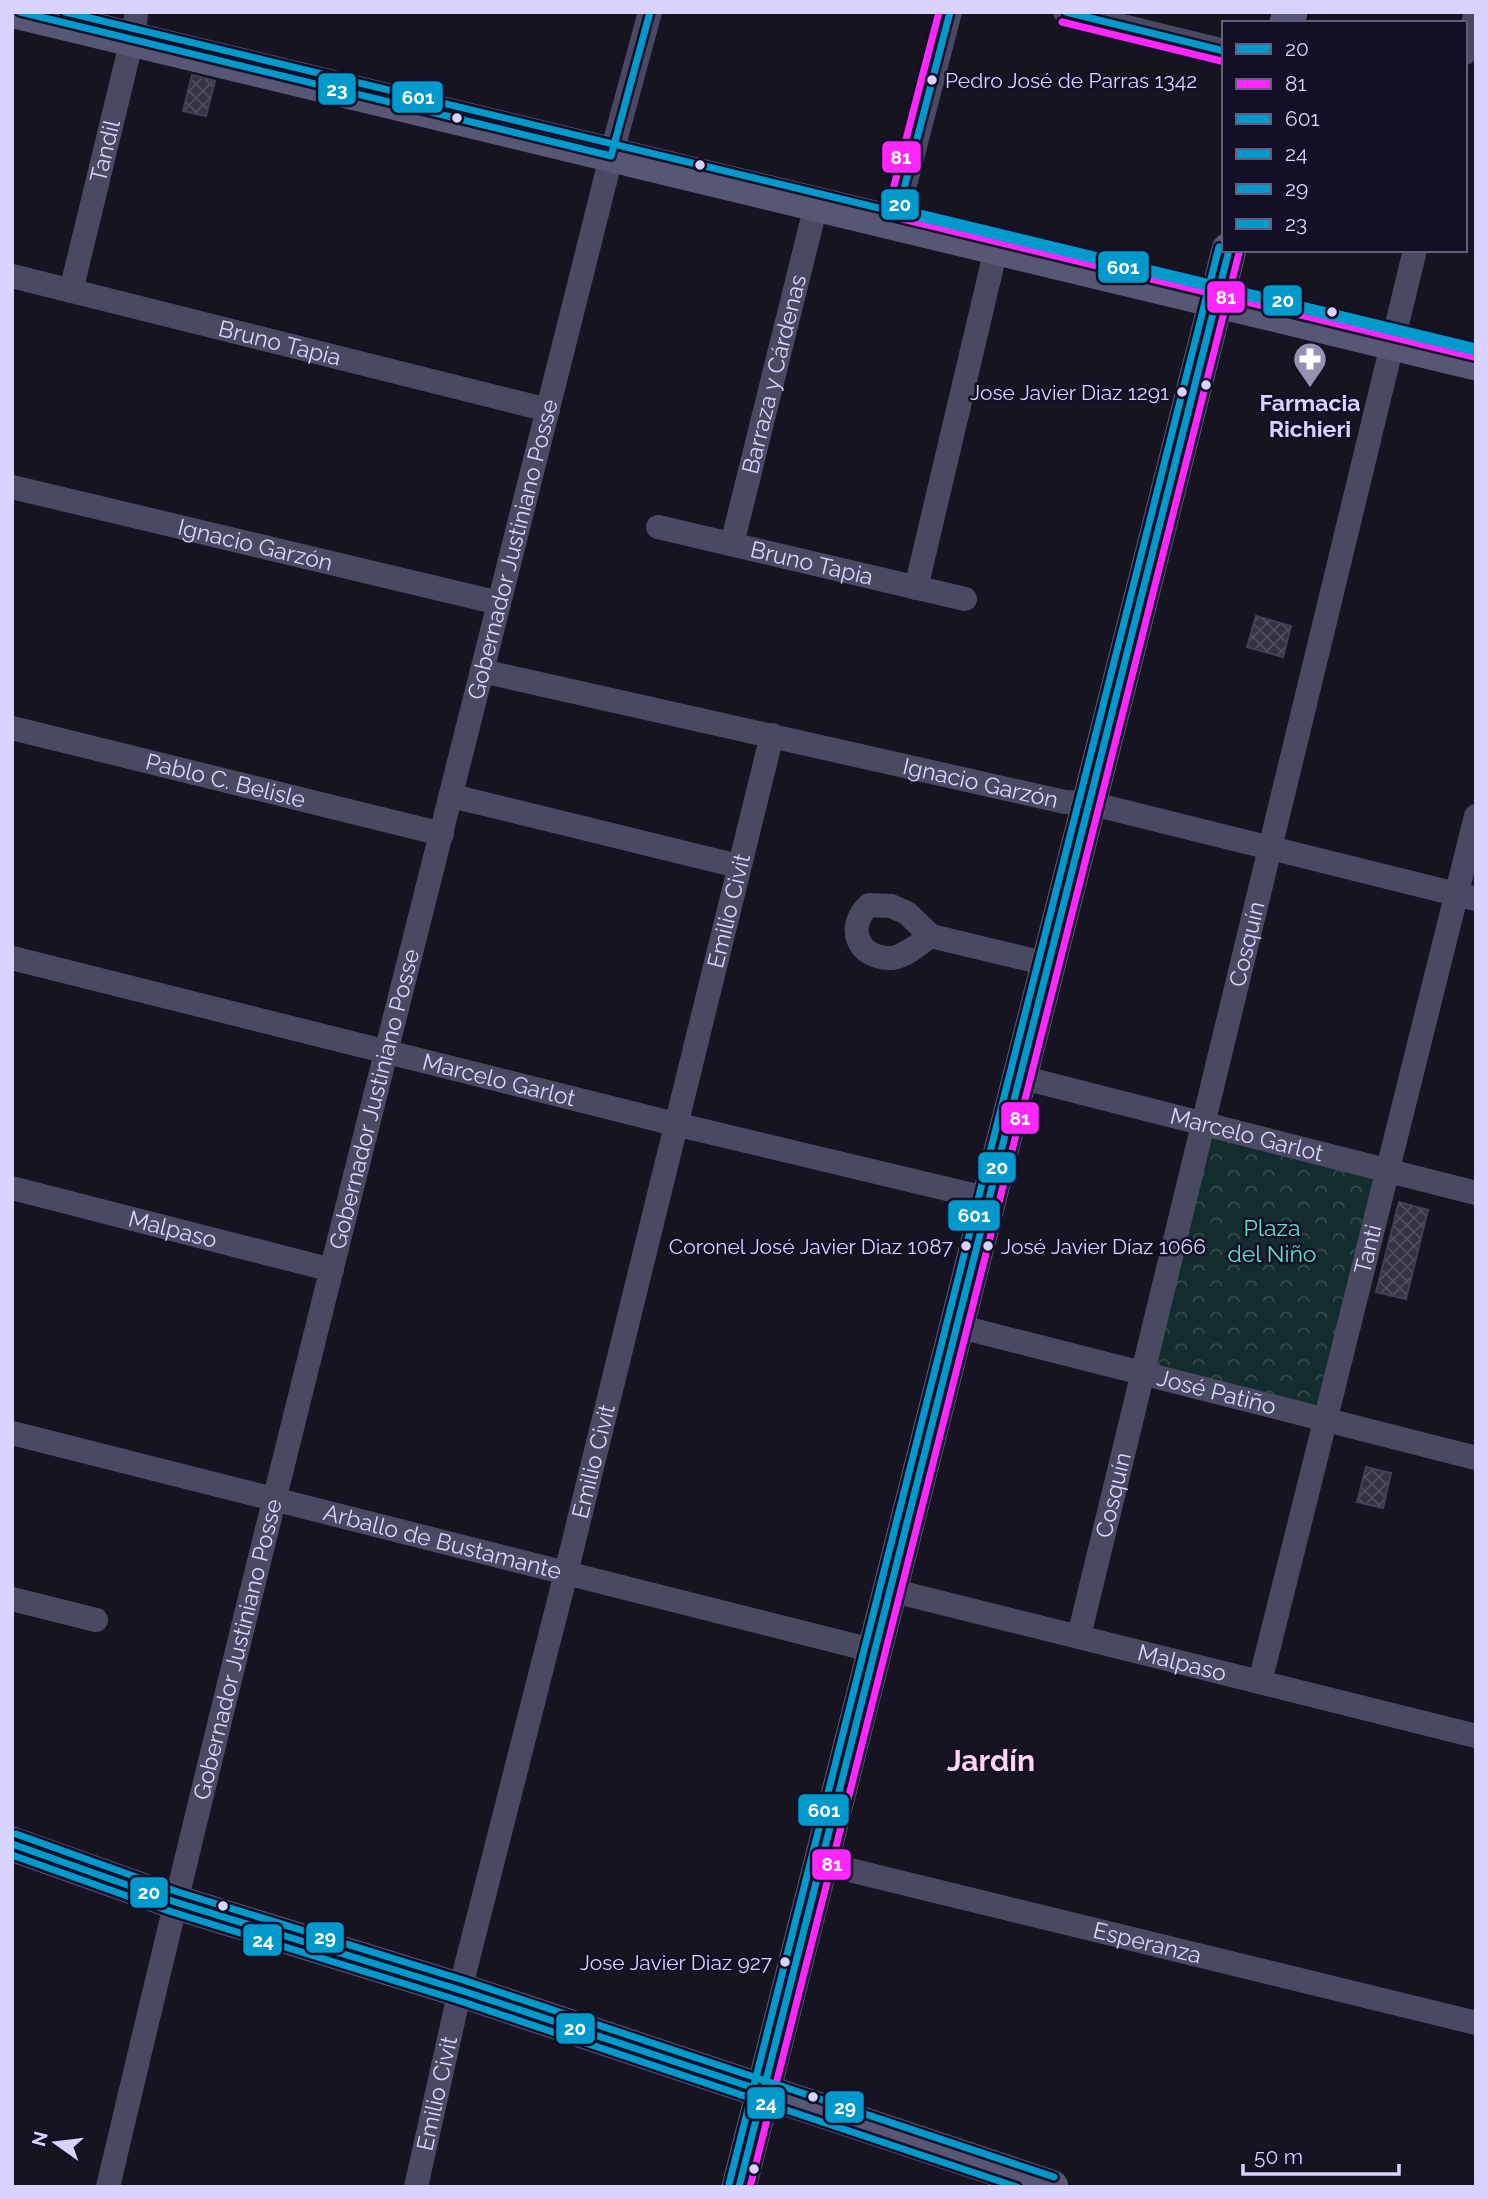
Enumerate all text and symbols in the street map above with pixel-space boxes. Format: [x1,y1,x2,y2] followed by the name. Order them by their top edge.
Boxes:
[1222,21,1467,252] legend
[1285,36,1309,61] text: 20
[945,68,1197,93] place label: Pedro José de Parras 1342
[1285,71,1306,96] text: 81
[317,72,357,106] line badge: 23
[925,73,939,87] marker: Pedro José de Parras 1342
[326,78,348,100] text: 23
[391,80,444,114] line badge: 601
[402,86,434,108] text: 601
[1285,106,1320,131] text: 601
[450,111,464,125] unlabelled marker
[84,116,125,185] street label: Tandil
[881,140,922,174] line badge: 81
[1285,141,1307,166] text: 24
[891,146,911,168] text: 81
[693,158,707,172] unlabelled marker
[1285,176,1308,201] text: 29
[880,188,920,221] line badge: 20
[889,193,911,215] text: 20
[1285,211,1307,236] text: 23
[1097,250,1150,284] line badge: 601
[1107,256,1139,278] text: 601
[736,272,811,476] street label: Barraza y Cárdenas
[1206,280,1246,314] line badge: 81
[1262,284,1303,317] line badge: 20
[1216,286,1236,308] text: 81
[1272,289,1294,311] text: 20
[1325,305,1339,319] unlabelled marker
[216,314,344,371] street label: Bruno Tapia
[1291,340,1329,389] pharmacy icon: Farmacia Richieri
[1199,378,1213,392] unlabelled marker
[970,380,1169,405] place label: Jose Javier Diaz 1291
[1175,385,1189,399] marker: Jose Javier Diaz 1291
[1260,389,1360,442] place label: Farmacia Richieri
[461,396,563,702] street label: Gobernador Justiniano Posse
[175,513,335,576] street label: Ignacio Garzón
[748,535,876,590] street label: Bruno Tapia
[143,747,308,813] street label: Pablo C. Belisle
[901,752,1061,813] street label: Ignacio Garzón
[701,851,755,971] street label: Emilio Civit
[1223,899,1270,989] street label: Cosquín
[323,946,424,1252] street label: Gobernador Justiniano Posse
[420,1047,579,1112] street label: Marcelo Garlot
[1000,1101,1040,1135] line badge: 81
[1168,1102,1326,1167] street label: Marcelo Garlot
[1010,1107,1030,1129] text: 81
[977,1151,1017,1184] line badge: 20
[986,1156,1008,1178] text: 20
[947,1199,1001,1232] line badge: 601
[126,1204,220,1253] street label: Malpaso
[958,1204,990,1226] text: 601
[1227,1214,1317,1267] park label: Plaza del Niño
[1348,1222,1387,1277] street label: Tanti
[669,1234,954,1259] place label: Coronel José Javier Diaz 1087
[1001,1234,1206,1259] place label: José Javier Díaz 1066
[959,1239,973,1253] marker: Coronel José Javier Diaz 1087
[981,1239,995,1253] marker: José Javier Díaz 1066
[1155,1364,1279,1420] street label: José Patiño
[566,1401,620,1521] street label: Emilio Civit
[1089,1450,1136,1540] street label: Cosquín
[187,1496,287,1802] street label: Gobernador Justiniano Posse
[321,1498,564,1584] street label: Arballo de Bustamante
[1135,1638,1229,1686] street label: Malpaso
[947,1743,1035,1778] district label: Jardín
[797,1793,850,1827] line badge: 601
[808,1799,840,1821] text: 601
[811,1848,852,1881] line badge: 81
[822,1853,842,1875] text: 81
[129,1876,169,1909] line badge: 20
[138,1881,160,1903] text: 20
[216,1899,230,1913] unlabelled marker
[1091,1916,1204,1968] street label: Esperanza
[305,1921,345,1954] line badge: 29
[242,1923,283,1957] line badge: 24
[314,1926,336,1948] text: 29
[252,1929,274,1951] text: 24
[580,1950,773,1975] place label: Jose Javier Diaz 927
[778,1955,792,1969] marker: Jose Javier Diaz 927
[555,2012,596,2045] line badge: 20
[564,2017,586,2039] text: 20
[411,2033,462,2153] street label: Emilio Civit
[746,2086,786,2120] line badge: 24
[806,2090,820,2104] unlabelled marker
[824,2090,865,2124] line badge: 29
[755,2092,777,2114] text: 24
[834,2096,856,2118] text: 29
[21,2108,91,2178] north arrow
[27,2129,52,2149] text: N
[1243,2132,1399,2176] scale bar
[1254,2144,1303,2169] text: 50 m
[747,2162,761,2176] unlabelled marker

